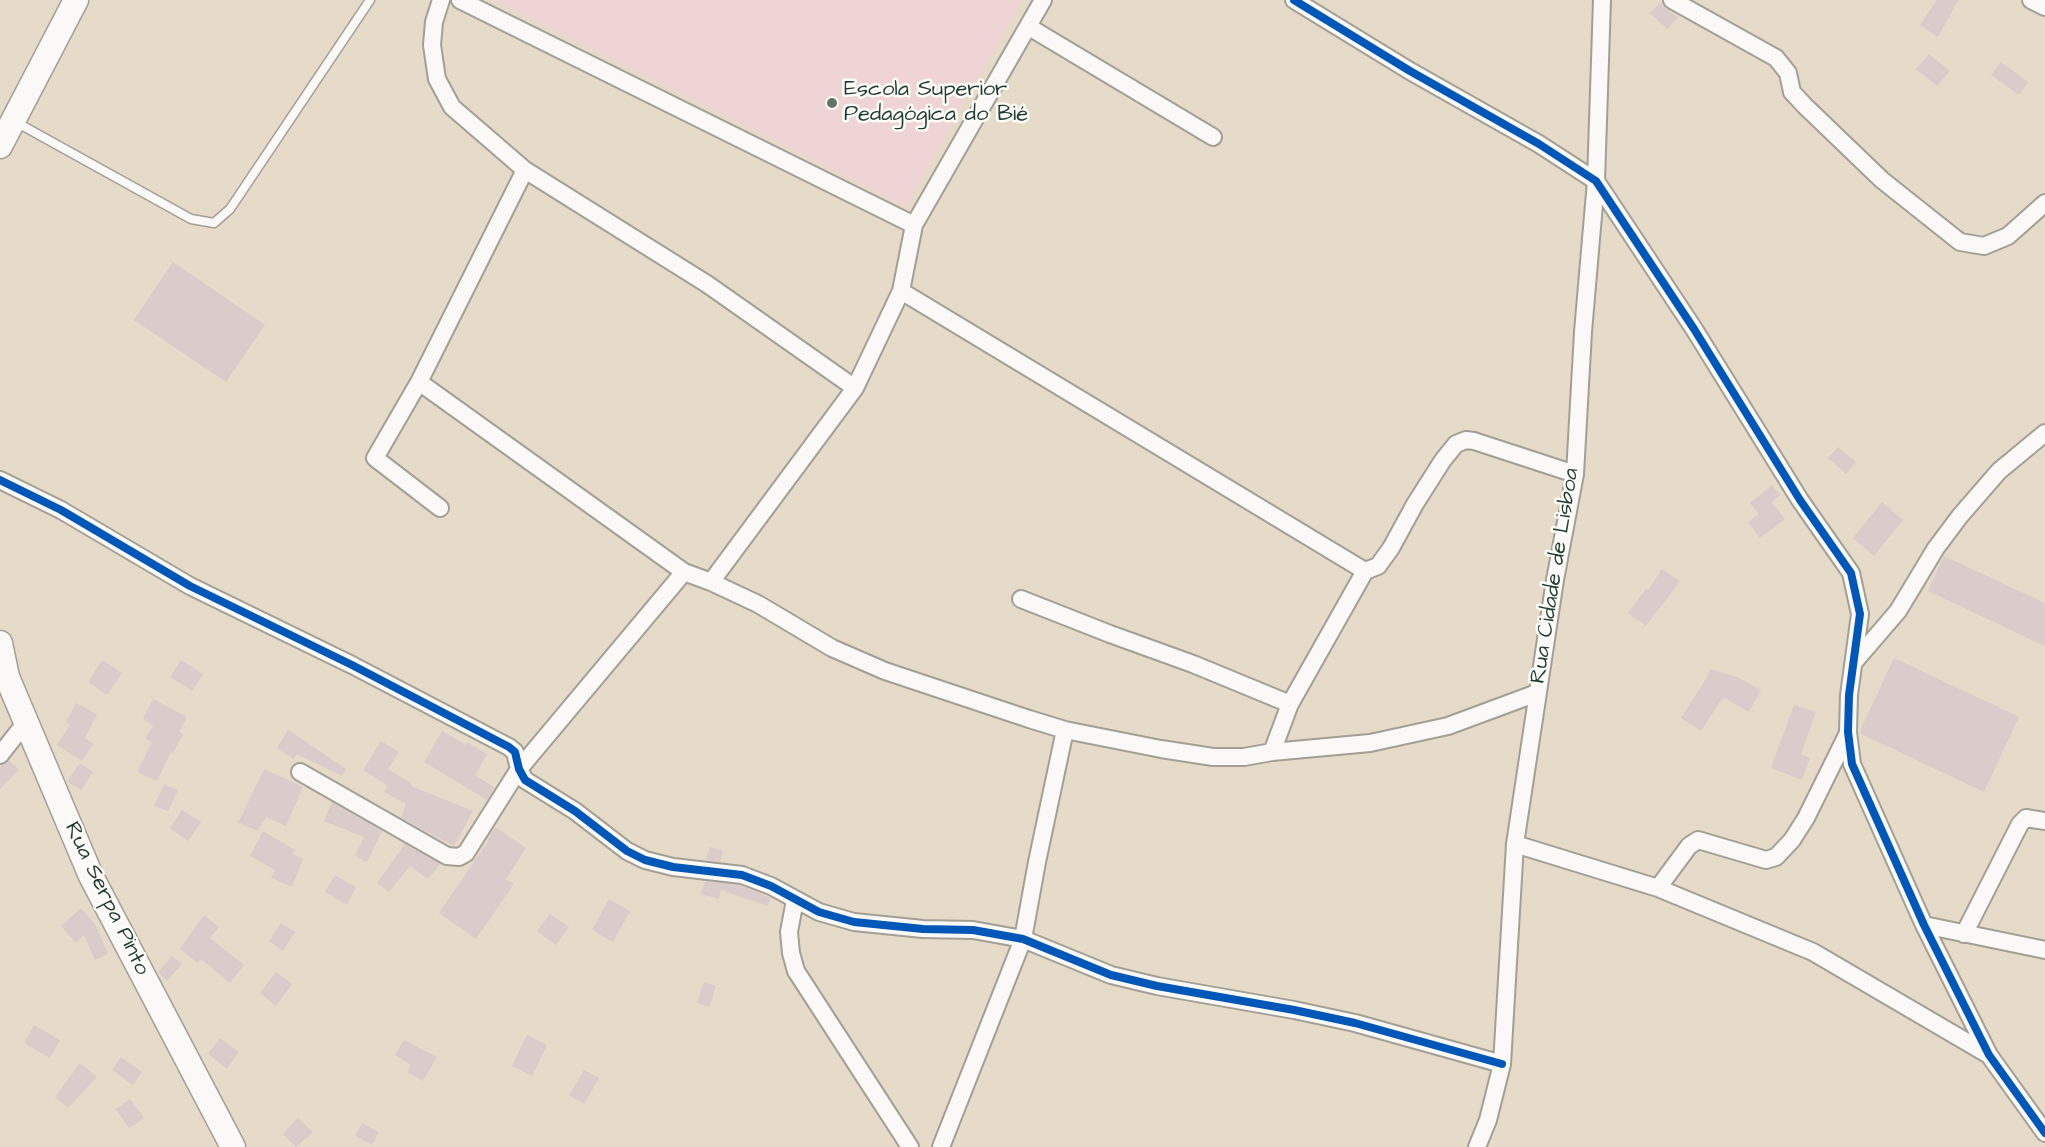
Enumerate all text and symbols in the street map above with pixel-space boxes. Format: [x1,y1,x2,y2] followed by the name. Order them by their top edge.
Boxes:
[844,77,1028,128] place label: Escola Superior Pedagógica do Bié
[825,96,839,110] marker: Escola Superior Pedagógica do Bié
[1526,466,1586,686] street label: Rua Cidade de Lisboa
[58,818,154,980] street label: Rua Serpa Pinto

